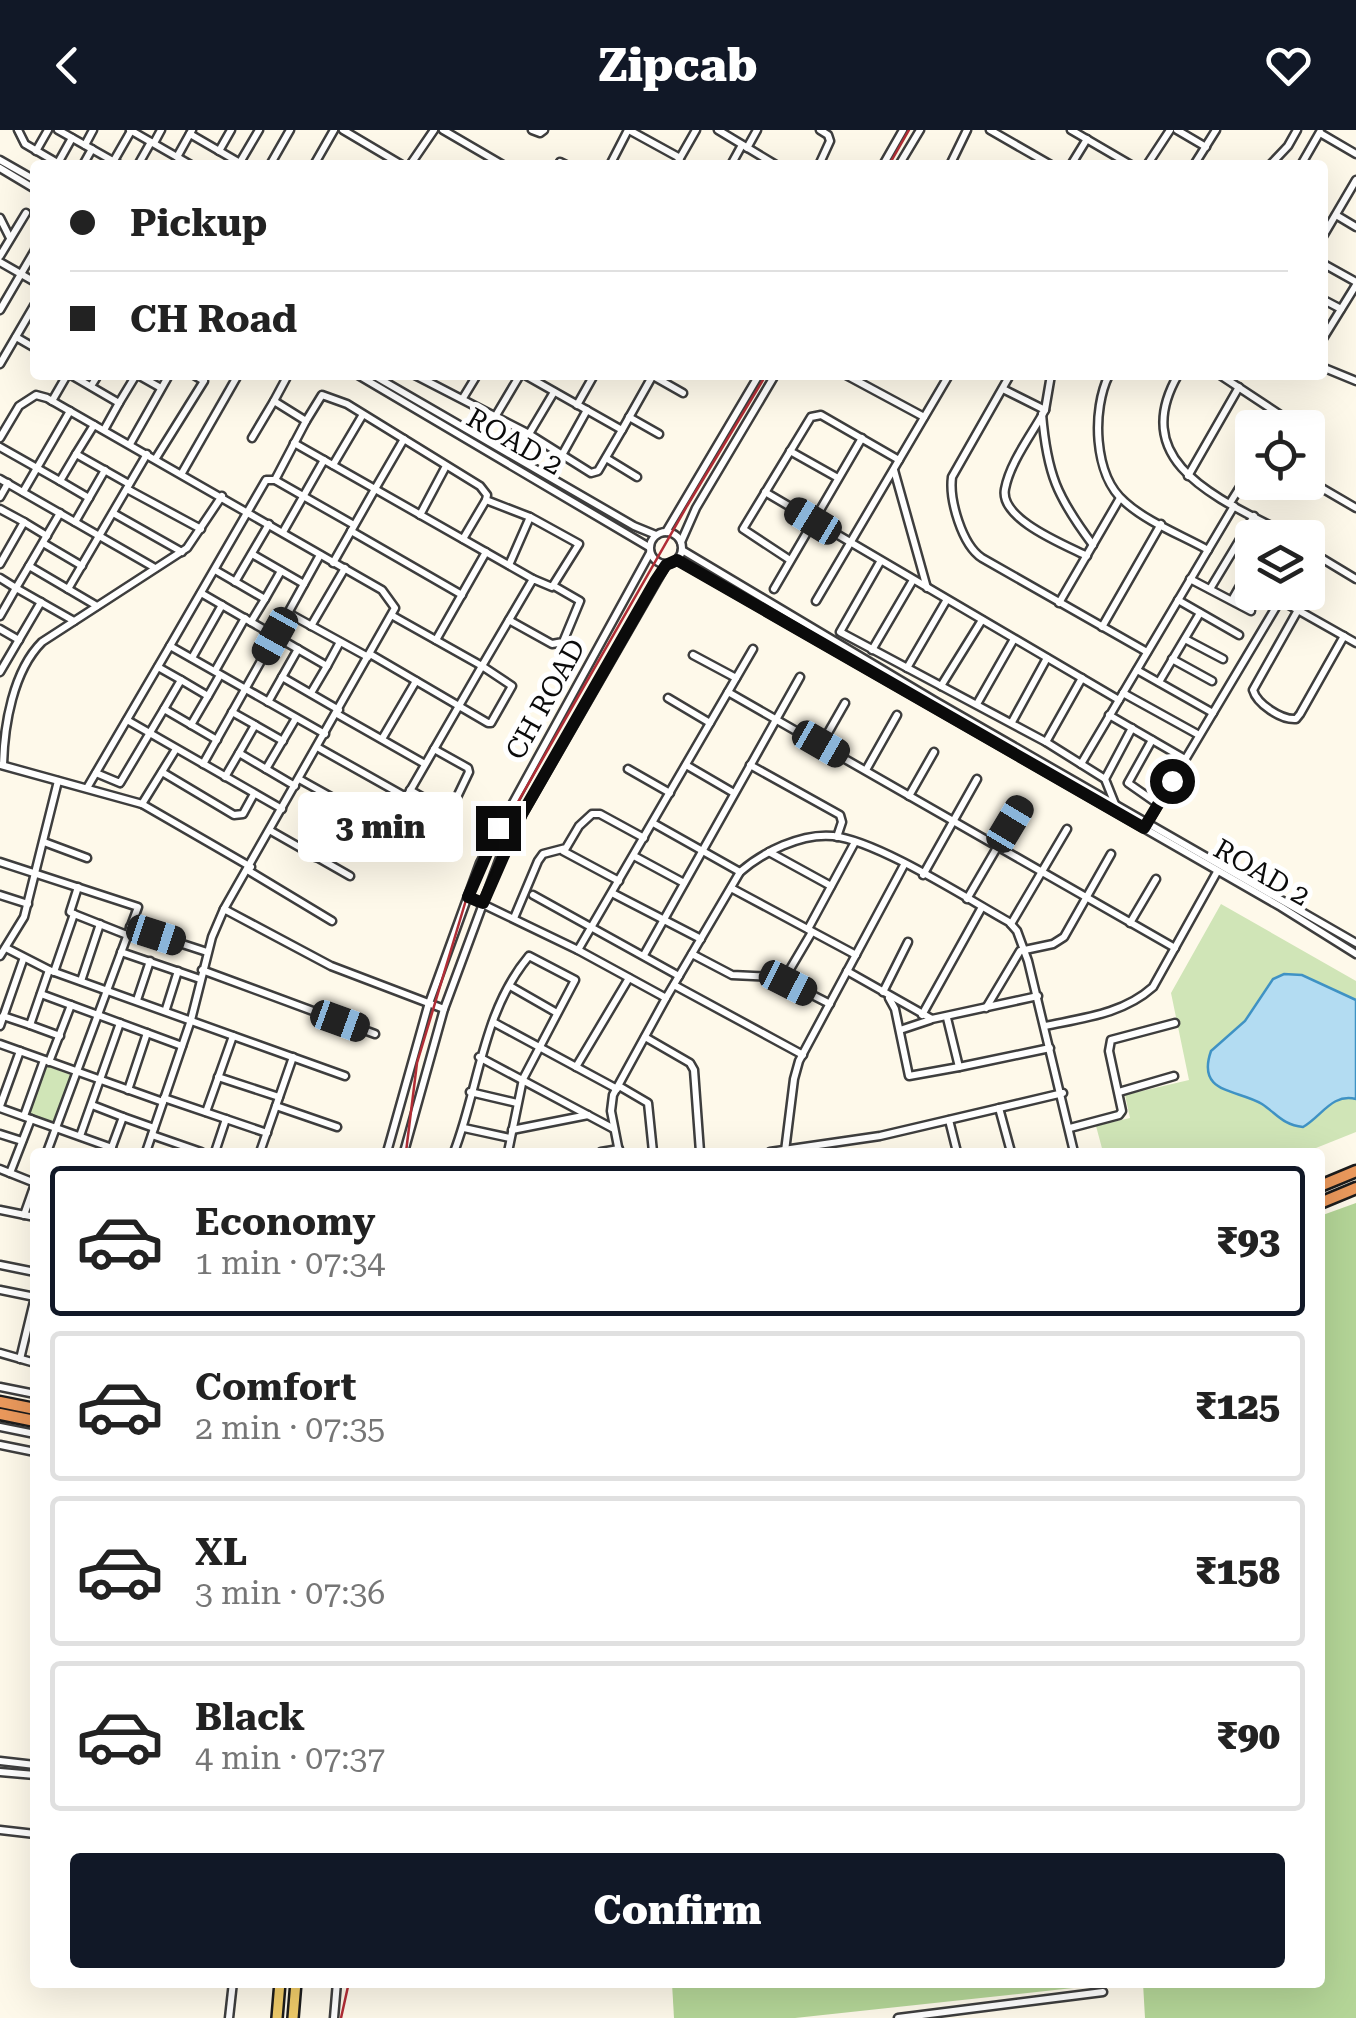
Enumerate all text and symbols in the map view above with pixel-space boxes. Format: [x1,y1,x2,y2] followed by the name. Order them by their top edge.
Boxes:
[40,38,95,93] icon: back
[1261,38,1316,93] icon: heart
[599,39,757,92] text: Zipcab
[130,201,267,245] text: Pickup
[130,297,297,341] text: CH Road
[461,401,568,482] street label: ROAD 2
[1235,410,1325,610] map controls
[1235,410,1325,500] button: locate
[780,493,846,549] car
[1235,520,1325,610] button: layers
[247,602,303,670] car
[499,633,592,765] street label: CH ROAD
[788,716,854,772] car
[1150,759,1195,804] route start
[982,791,1038,857] car
[298,793,463,863] callout: 3 min
[476,806,521,851] route end
[336,808,425,846] text: 3 min
[1208,832,1315,913] street label: ROAD 2
[123,911,189,959] car
[754,956,822,1010] car
[307,997,373,1045] car
[75,1196,165,1286] icon: car
[195,1200,375,1244] text: Economy
[1216,1219,1280,1263] text: ₹93
[195,1244,385,1282] text: 1 min · 07:34
[75,1361,165,1451] icon: car
[195,1365,356,1409] text: Comfort
[1195,1384,1280,1428] text: ₹125
[195,1409,385,1447] text: 2 min · 07:35
[75,1526,165,1616] icon: car
[195,1530,247,1574] text: XL
[1195,1549,1280,1593] text: ₹158
[195,1574,385,1612] text: 3 min · 07:36
[75,1691,165,1781] icon: car
[195,1695,305,1739] text: Black
[1216,1714,1280,1758] text: ₹90
[195,1739,385,1777] text: 4 min · 07:37
[70,1853,1285,1968] button: Confirm

